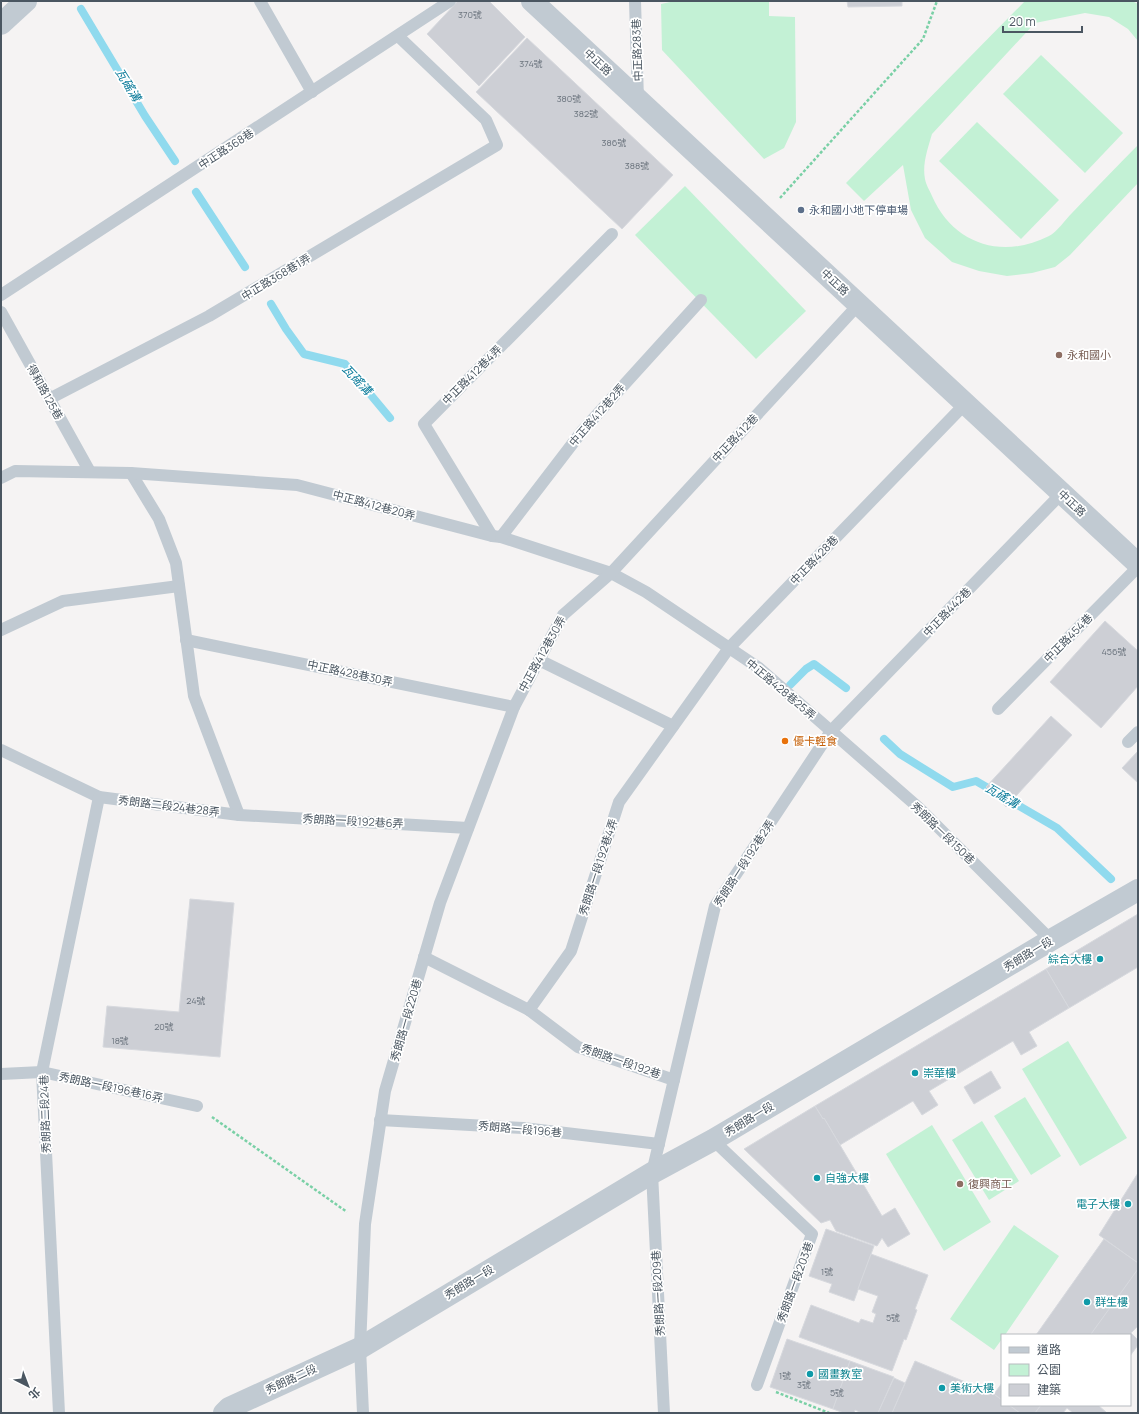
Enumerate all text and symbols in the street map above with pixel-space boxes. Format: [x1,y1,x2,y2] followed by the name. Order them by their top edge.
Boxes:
[458,8,482,21] house number: 370號
[1003,8,1082,34] scale bar
[1009,13,1036,30] text: 20 m
[628,18,645,82] street label: 中正路283巷
[581,45,616,78] street label: 中正路
[519,57,543,70] house number: 374號
[112,65,146,106] water label: 瓦磘溝
[557,92,581,105] house number: 380號
[574,107,598,120] house number: 382號
[195,125,256,172] street label: 中正路368巷
[602,136,626,149] house number: 386號
[625,159,649,172] house number: 388號
[809,202,908,217] place label: 永和國小地下停車場
[796,205,806,215] marker: 永和國小地下停車場
[238,250,313,303] street label: 中正路368巷1弄
[818,265,853,298] street label: 中正路
[439,342,505,408] street label: 中正路412巷4弄
[1067,347,1111,362] place label: 永和國小
[1054,350,1064,360] marker: 永和國小
[24,361,67,422] street label: 得和路125巷
[339,361,377,400] water label: 瓦磘溝
[565,380,628,449] street label: 中正路412巷2弄
[708,410,761,465] street label: 中正路412巷
[331,486,417,523] street label: 中正路412巷20弄
[1055,486,1090,519] street label: 中正路
[786,532,841,588] street label: 中正路428巷
[919,584,974,640] street label: 中正路442巷
[1040,610,1095,665] street label: 中正路454巷
[514,613,569,694] street label: 中正路412巷30弄
[1101,645,1127,658] house number: 456號
[743,655,819,722] street label: 中正路428巷25弄
[306,656,394,689] street label: 中正路428巷30弄
[793,733,837,748] place label: 優卡輕食
[780,736,790,746] marker: 優卡輕食
[982,779,1024,813] water label: 瓦磘溝
[117,792,221,819] street label: 秀朗路二段24巷28弄
[908,798,979,867] street label: 秀朗路一段150巷
[302,810,404,831] street label: 秀朗路一段192巷6弄
[710,816,777,909] street label: 秀朗路一段192巷2弄
[575,817,620,917] street label: 秀朗路一段192巷4弄
[1000,933,1055,974] street label: 秀朗路一段
[1048,951,1092,966] place label: 綜合大樓
[1095,954,1105,964] marker: 綜合大樓
[387,977,424,1063] street label: 秀朗路一段220巷
[186,994,206,1007] house number: 24號
[154,1020,174,1033] house number: 20號
[111,1034,129,1047] house number: 18號
[579,1040,663,1081] street label: 秀朗路一段192巷
[923,1065,956,1080] place label: 崇華樓
[58,1068,165,1105] street label: 秀朗路一段196巷16弄
[910,1068,920,1078] marker: 崇華樓
[36,1075,53,1154] street label: 秀朗路二段24巷
[721,1098,776,1139] street label: 秀朗路一段
[478,1117,563,1140] street label: 秀朗路一段196巷
[825,1170,869,1185] place label: 自強大樓
[812,1173,822,1183] marker: 自強大樓
[968,1176,1012,1191] place label: 復興商工
[955,1179,965,1189] marker: 復興商工
[1076,1196,1120,1211] place label: 電子大樓
[1123,1199,1133,1209] marker: 電子大樓
[773,1239,816,1324] street label: 秀朗路一段203巷
[648,1250,667,1336] street label: 秀朗路一段209巷
[441,1261,496,1302] street label: 秀朗路一段
[821,1265,833,1278] house number: 1號
[1095,1294,1128,1309] place label: 群生樓
[1082,1297,1092,1307] marker: 群生樓
[886,1311,900,1324] house number: 5號
[1001,1334,1131,1406] legend
[1037,1341,1061,1358] text: 道路
[263,1360,319,1397] street label: 秀朗路二段
[1037,1361,1061,1378] text: 公園
[8,1366,48,1406] north arrow
[818,1366,862,1381] place label: 國畫教室
[779,1369,791,1382] house number: 1號
[805,1369,815,1379] marker: 國畫教室
[797,1378,811,1391] house number: 3號
[950,1380,994,1395] place label: 美術大樓
[1037,1381,1061,1398] text: 建築
[937,1383,947,1393] marker: 美術大樓
[26,1385,44,1403] text: 北
[830,1386,844,1399] house number: 5號

